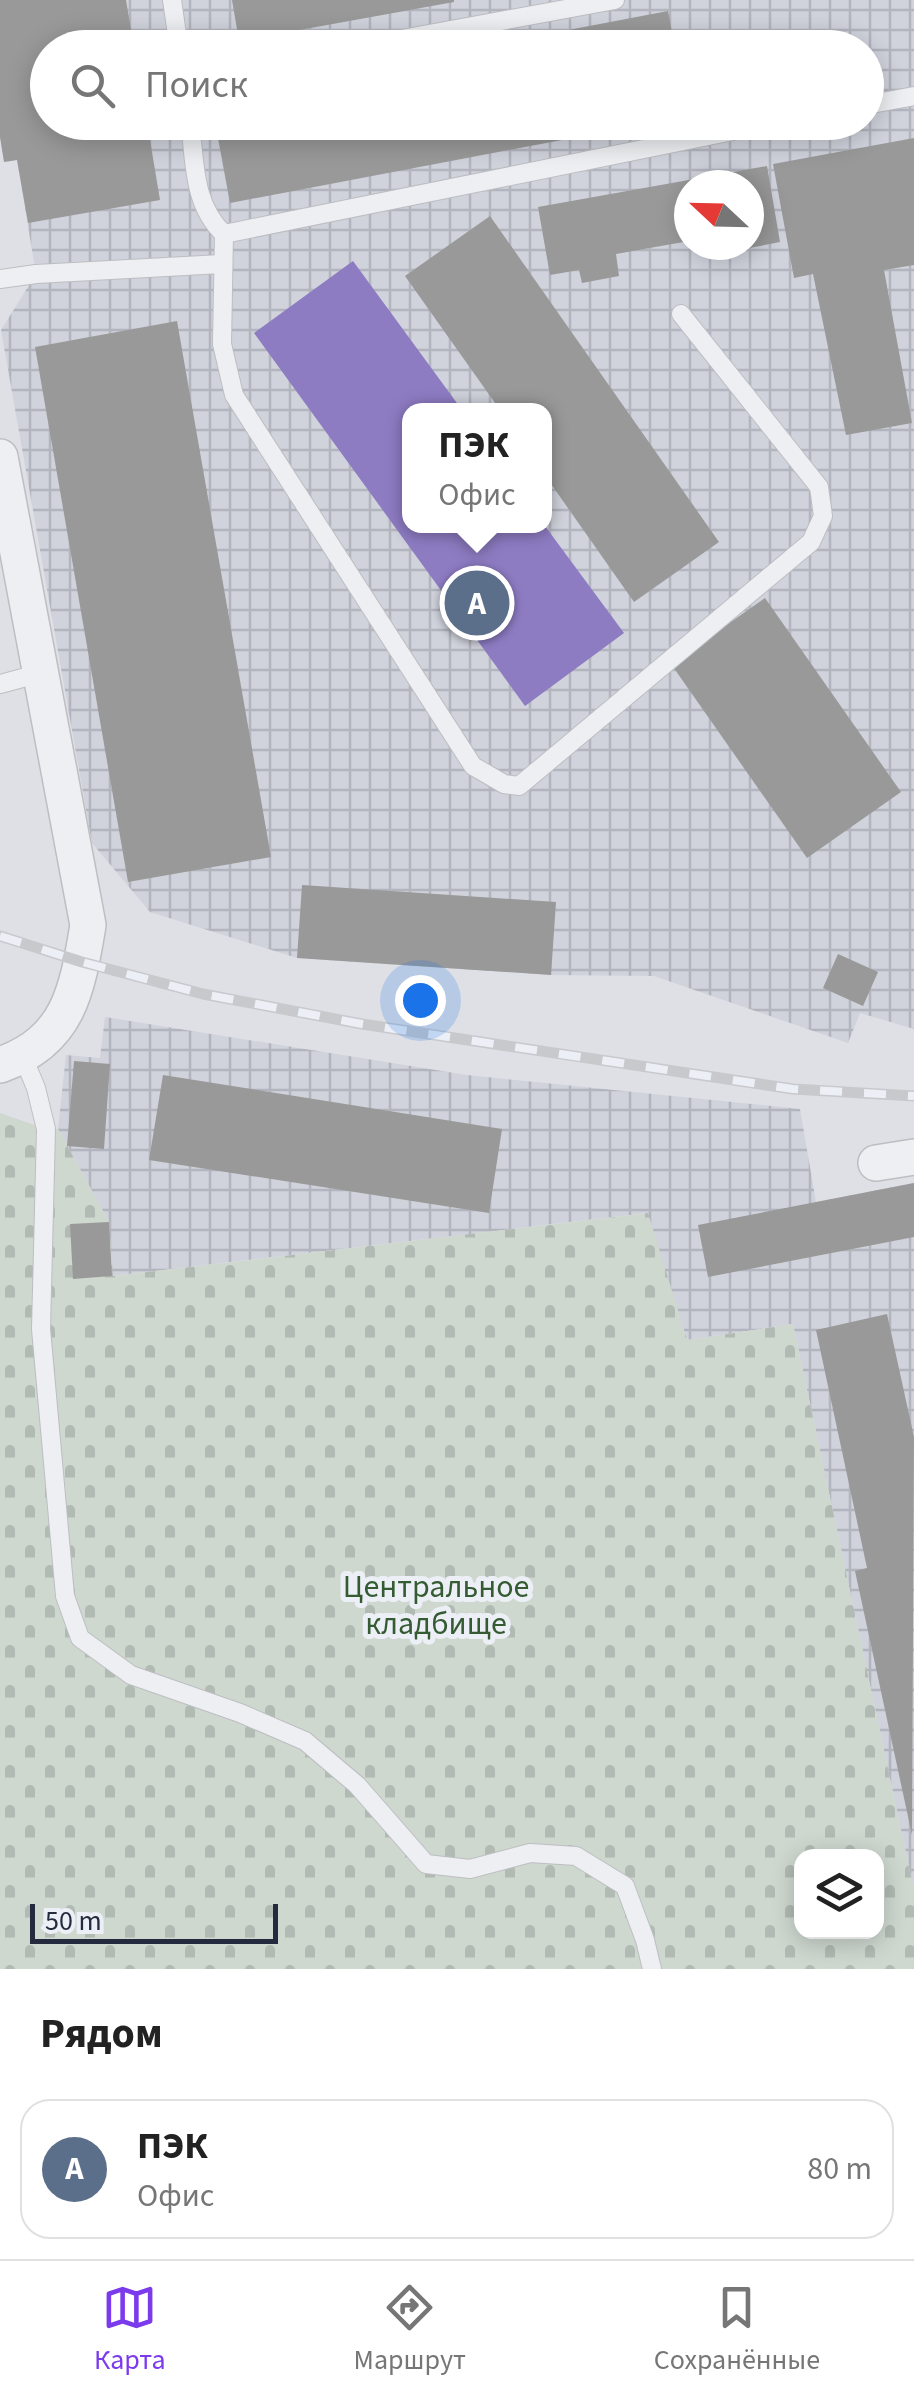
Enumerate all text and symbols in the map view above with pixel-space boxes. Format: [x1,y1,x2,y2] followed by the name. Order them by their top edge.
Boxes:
[30,30,884,140] search box
[65,58,120,113] icon: search
[145,58,248,112] text: Поиск
[674,170,764,260] north arrow
[402,403,552,533] popup
[438,418,509,472] text: ПЭК
[438,472,516,518] text: Офис
[444,566,510,640] pin: A
[395,975,446,1026] your location
[343,1564,529,1647] park label: Центральное кладбище
[794,1849,884,1939] map controls
[794,1849,884,1939] button: layers
[30,1899,278,1944] scale bar
[45,1901,102,1941] text: 50 m
[40,2004,163,2064] text: Рядом
[137,2119,208,2173] text: ПЭК
[65,2146,84,2192] text: A
[807,2146,872,2192] text: 80 m
[137,2173,214,2219] text: Офис
[94,2280,166,2380] tab: Карта
[354,2280,466,2380] tab: Маршрут
[654,2280,820,2380] tab: Сохранённые

